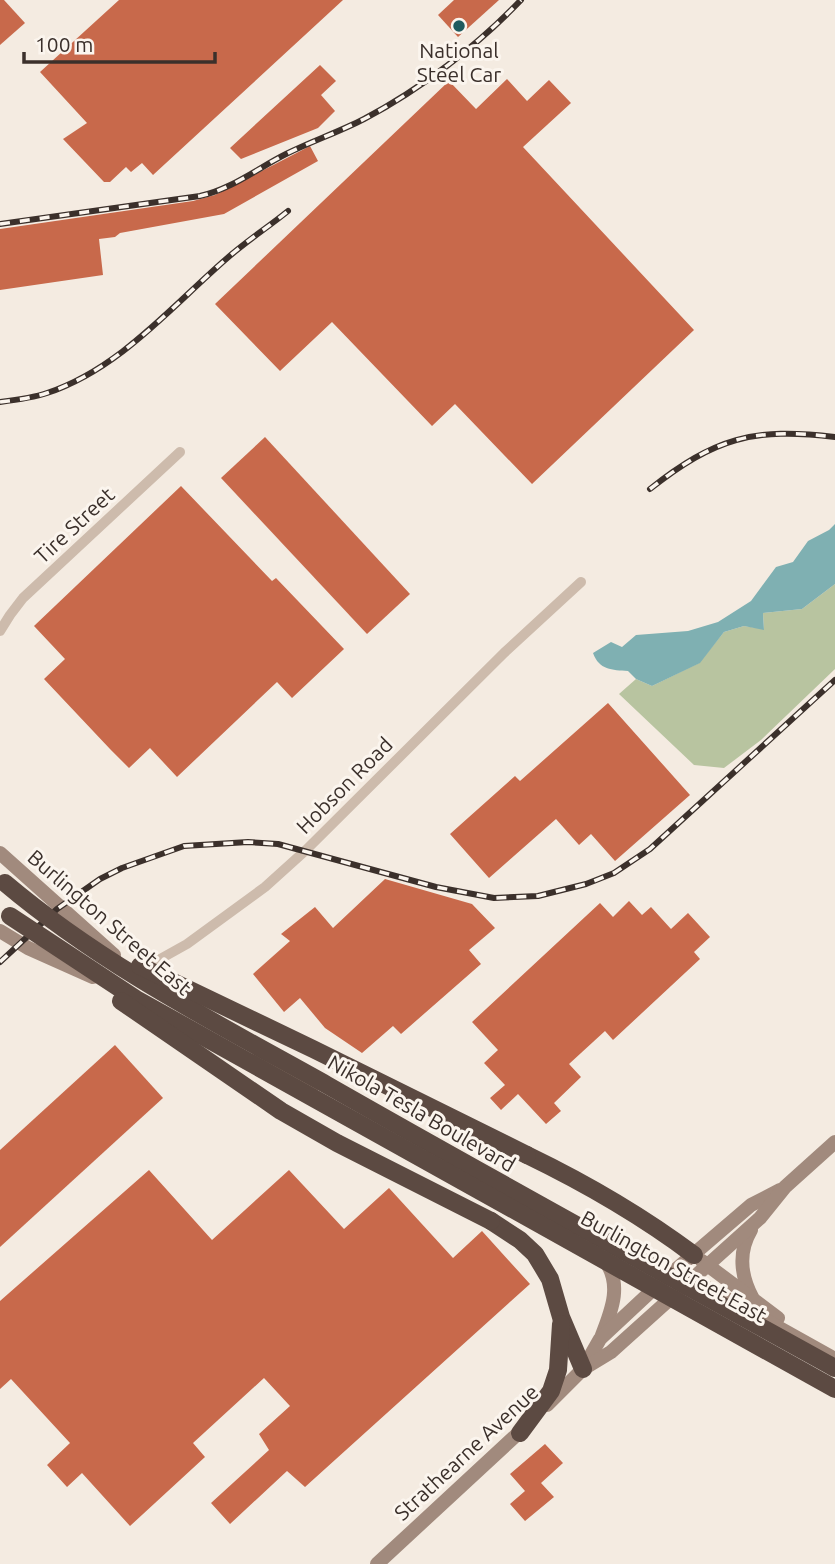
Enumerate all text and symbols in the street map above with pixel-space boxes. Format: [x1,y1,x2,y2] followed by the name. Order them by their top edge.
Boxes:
[451,18,467,34] marker: National Steel Car
[24,21,215,65] scale bar
[35,32,93,56] text: 100 m
[417,38,501,86] place label: National Steel Car
[29,482,119,568] street label: Tire Street
[291,732,397,838] street label: Hobson Road
[23,845,197,999] street label: Burlington Street East
[324,1050,520,1176] street label: Nikola Tesla Boulevard
[577,1205,771,1327] street label: Burlington Street East
[389,1379,543,1525] street label: Strathearne Avenue

